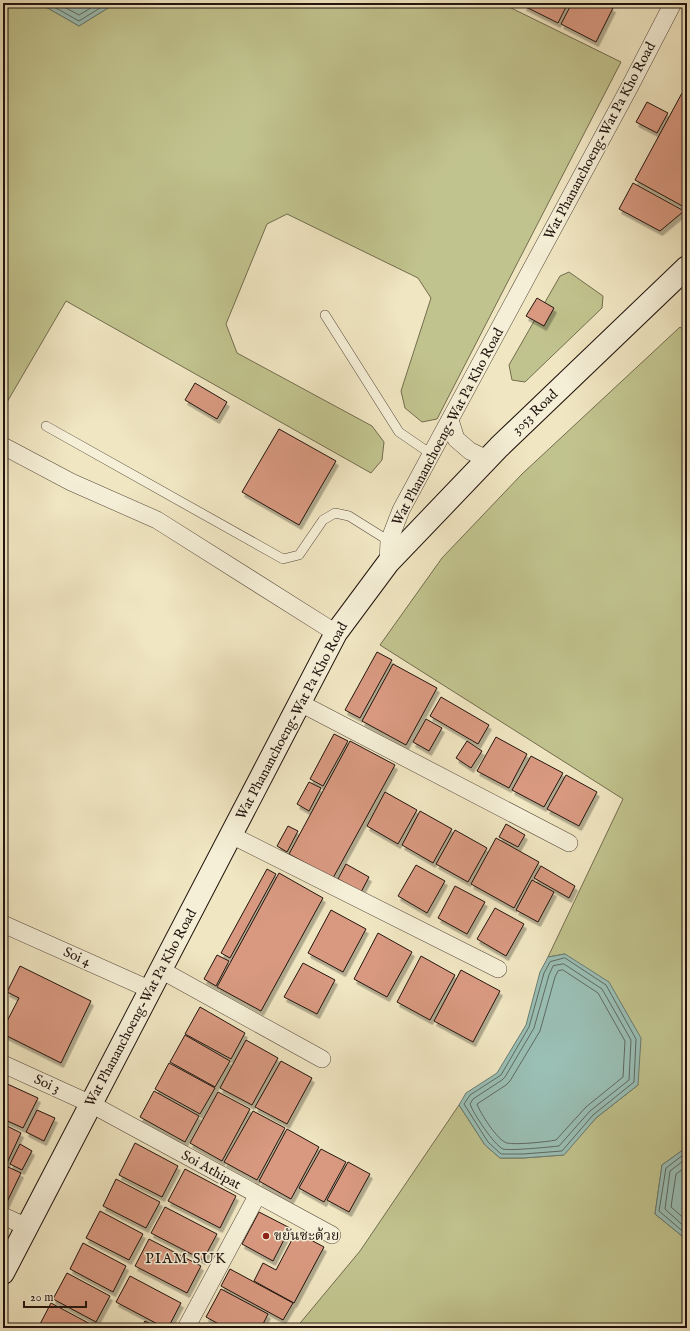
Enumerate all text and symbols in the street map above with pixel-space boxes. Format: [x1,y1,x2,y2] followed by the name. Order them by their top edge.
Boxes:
[540,39,660,243] street label: Wat Phananchoeng-Wat Pa Kho Road
[388,325,508,529] street label: Wat Phananchoeng-Wat Pa Kho Road
[508,385,562,438] street label: 3053 Road
[232,619,352,823] street label: Wat Phananchoeng-Wat Pa Kho Road
[81,906,201,1110] street label: Wat Phananchoeng-Wat Pa Kho Road
[60,943,94,971] street label: Soi 4
[31,1070,63,1098] street label: Soi 3
[178,1146,244,1194] street label: Soi Athipat
[274,1227,339,1245] place label: ขยันซะด้วย
[261,1231,271,1241] marker: ขยันซะด้วย
[145,1249,227,1268] district label: PIAM SUK
[24,1283,86,1309] scale bar
[30,1290,53,1305] text: 20 m

